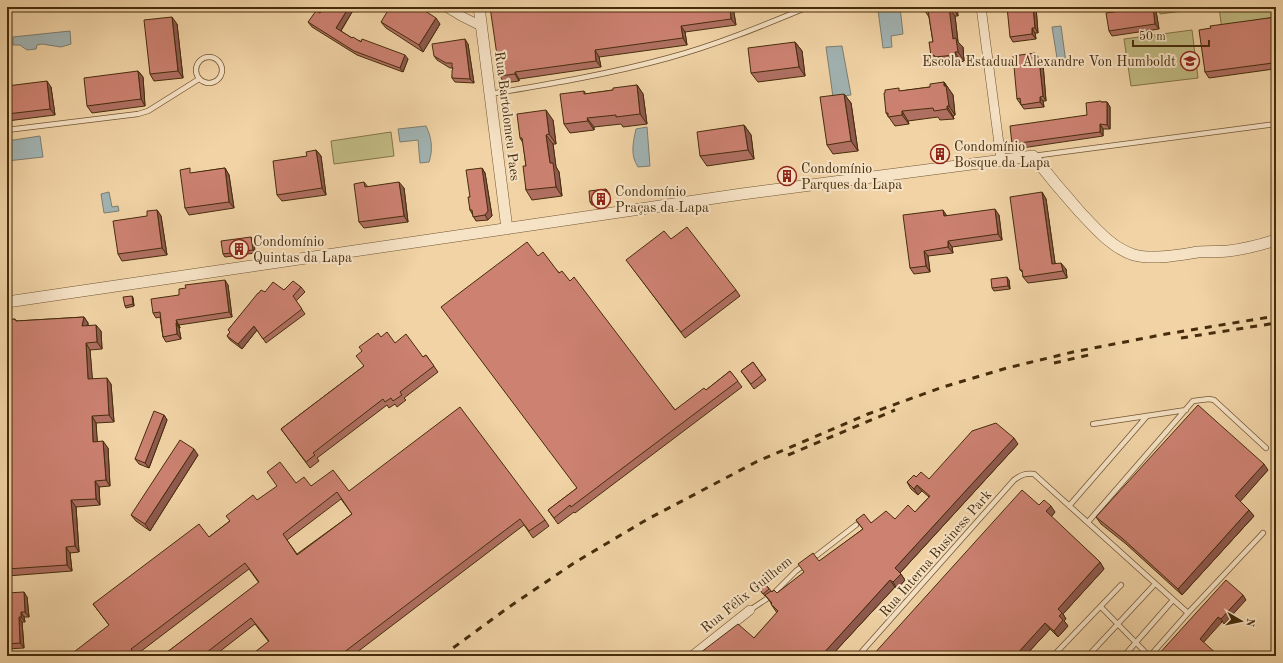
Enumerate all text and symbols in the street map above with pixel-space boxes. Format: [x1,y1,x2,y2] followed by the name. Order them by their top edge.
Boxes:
[1133,22,1209,48] scale bar
[1139,30,1166,43] text: 50 m
[492,50,522,182] street label: Rua Bartolomeu Paes
[1179,50,1201,72] school or university icon: Escola Estadual Alexandre Von Humboldt
[922,55,1176,69] place label: Escola Estadual Alexandre Von Humboldt
[954,140,1050,170] place label: Condomínio Bosque da Lapa
[929,143,951,165] building icon: Condomínio Bosque da Lapa
[801,162,902,192] place label: Condomínio Parques da Lapa
[776,165,798,187] building icon: Condomínio Parques da Lapa
[615,185,709,215] place label: Condomínio Praças da Lapa
[590,188,612,210] building icon: Condomínio Praças da Lapa
[253,235,352,265] place label: Condomínio Quintas da Lapa
[228,238,250,260] building icon: Condomínio Quintas da Lapa
[877,488,994,620] street label: Rua Interna Business Park
[699,554,795,636] street label: Rua Félix Guilhem
[1221,601,1261,641] north arrow
[1243,617,1255,628] text: N

